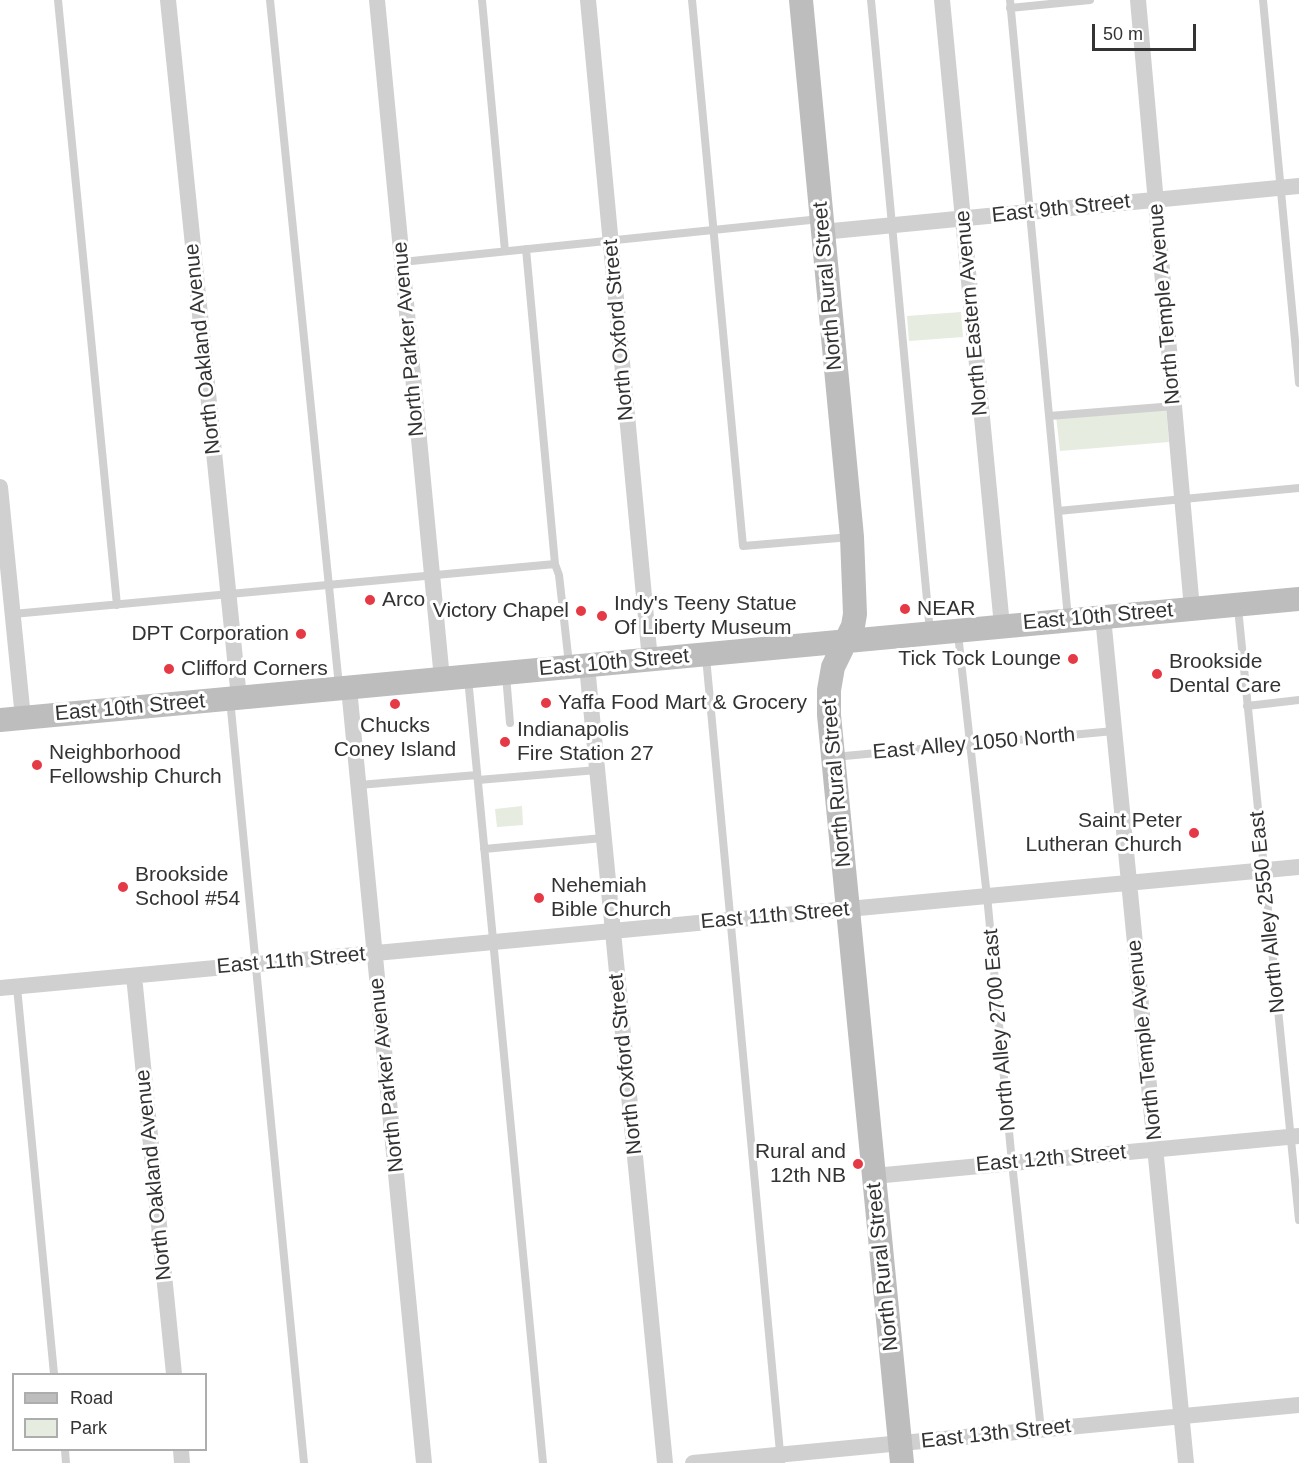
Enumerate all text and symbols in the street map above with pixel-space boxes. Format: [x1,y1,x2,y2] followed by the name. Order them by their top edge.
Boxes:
[1095,12,1198,50] scale bar
[1103,24,1143,44] text: 50 m
[991,189,1131,229] street label: East 9th Street
[808,201,848,371] street label: North Rural Street
[1144,203,1186,405] street label: North Temple Avenue
[950,209,994,417] street label: North Eastern Avenue
[599,238,639,422] street label: North Oxford Street
[388,240,430,438] street label: North Parker Avenue
[179,242,227,456] street label: North Oakland Avenue
[382,587,425,613] place label: Arco
[614,591,797,641] place label: Indy's Teeny Statue Of Liberty Museum
[363,593,377,607] marker: Arco
[917,596,975,622] place label: NEAR
[433,598,569,624] place label: Victory Chapel
[1022,598,1174,636] street label: East 10th Street
[898,602,912,616] marker: NEAR
[574,604,588,618] marker: Victory Chapel
[595,609,609,623] marker: Indy's Teeny Statue Of Liberty Museum
[131,621,289,647] place label: DPT Corporation
[294,627,308,641] marker: DPT Corporation
[538,644,690,682] street label: East 10th Street
[898,646,1061,672] place label: Tick Tock Lounge
[1169,649,1281,699] place label: Brookside Dental Care
[1066,652,1080,666] marker: Tick Tock Lounge
[181,656,328,682] place label: Clifford Corners
[162,662,176,676] marker: Clifford Corners
[1150,667,1164,681] marker: Brookside Dental Care
[54,689,206,727] street label: East 10th Street
[558,690,807,716] place label: Yaffa Food Mart & Grocery
[539,696,553,710] marker: Yaffa Food Mart & Grocery
[388,697,402,711] marker: Chucks Coney Island
[817,698,857,868] street label: North Rural Street
[334,713,456,763] place label: Chucks Coney Island
[517,717,654,767] place label: Indianapolis Fire Station 27
[872,723,1076,765] street label: East Alley 1050 North
[498,735,512,749] marker: Indianapolis Fire Station 27
[49,740,222,790] place label: Neighborhood Fellowship Church
[30,758,44,772] marker: Neighborhood Fellowship Church
[1026,808,1182,858] place label: Saint Peter Lutheran Church
[1245,810,1291,1014] street label: North Alley 2550 East
[1187,826,1201,840] marker: Saint Peter Lutheran Church
[135,862,240,912] place label: Brookside School #54
[551,873,671,923] place label: Nehemiah Bible Church
[116,880,130,894] marker: Brookside School #54
[532,891,546,905] marker: Nehemiah Bible Church
[700,897,850,935] street label: East 11th Street
[979,928,1021,1132] street label: North Alley 2700 East
[1122,938,1168,1142] street label: North Temple Avenue
[216,942,366,980] street label: East 11th Street
[604,972,648,1156] street label: North Oxford Street
[364,976,410,1174] street label: North Parker Avenue
[130,1068,178,1282] street label: North Oakland Avenue
[755,1139,846,1189] place label: Rural and 12th NB
[975,1140,1127,1178] street label: East 12th Street
[851,1157,865,1171] marker: Rural and 12th NB
[862,1182,904,1352] street label: North Rural Street
[12,1373,207,1451] legend
[70,1388,113,1408] text: Road
[920,1414,1072,1454] street label: East 13th Street
[70,1418,107,1438] text: Park

